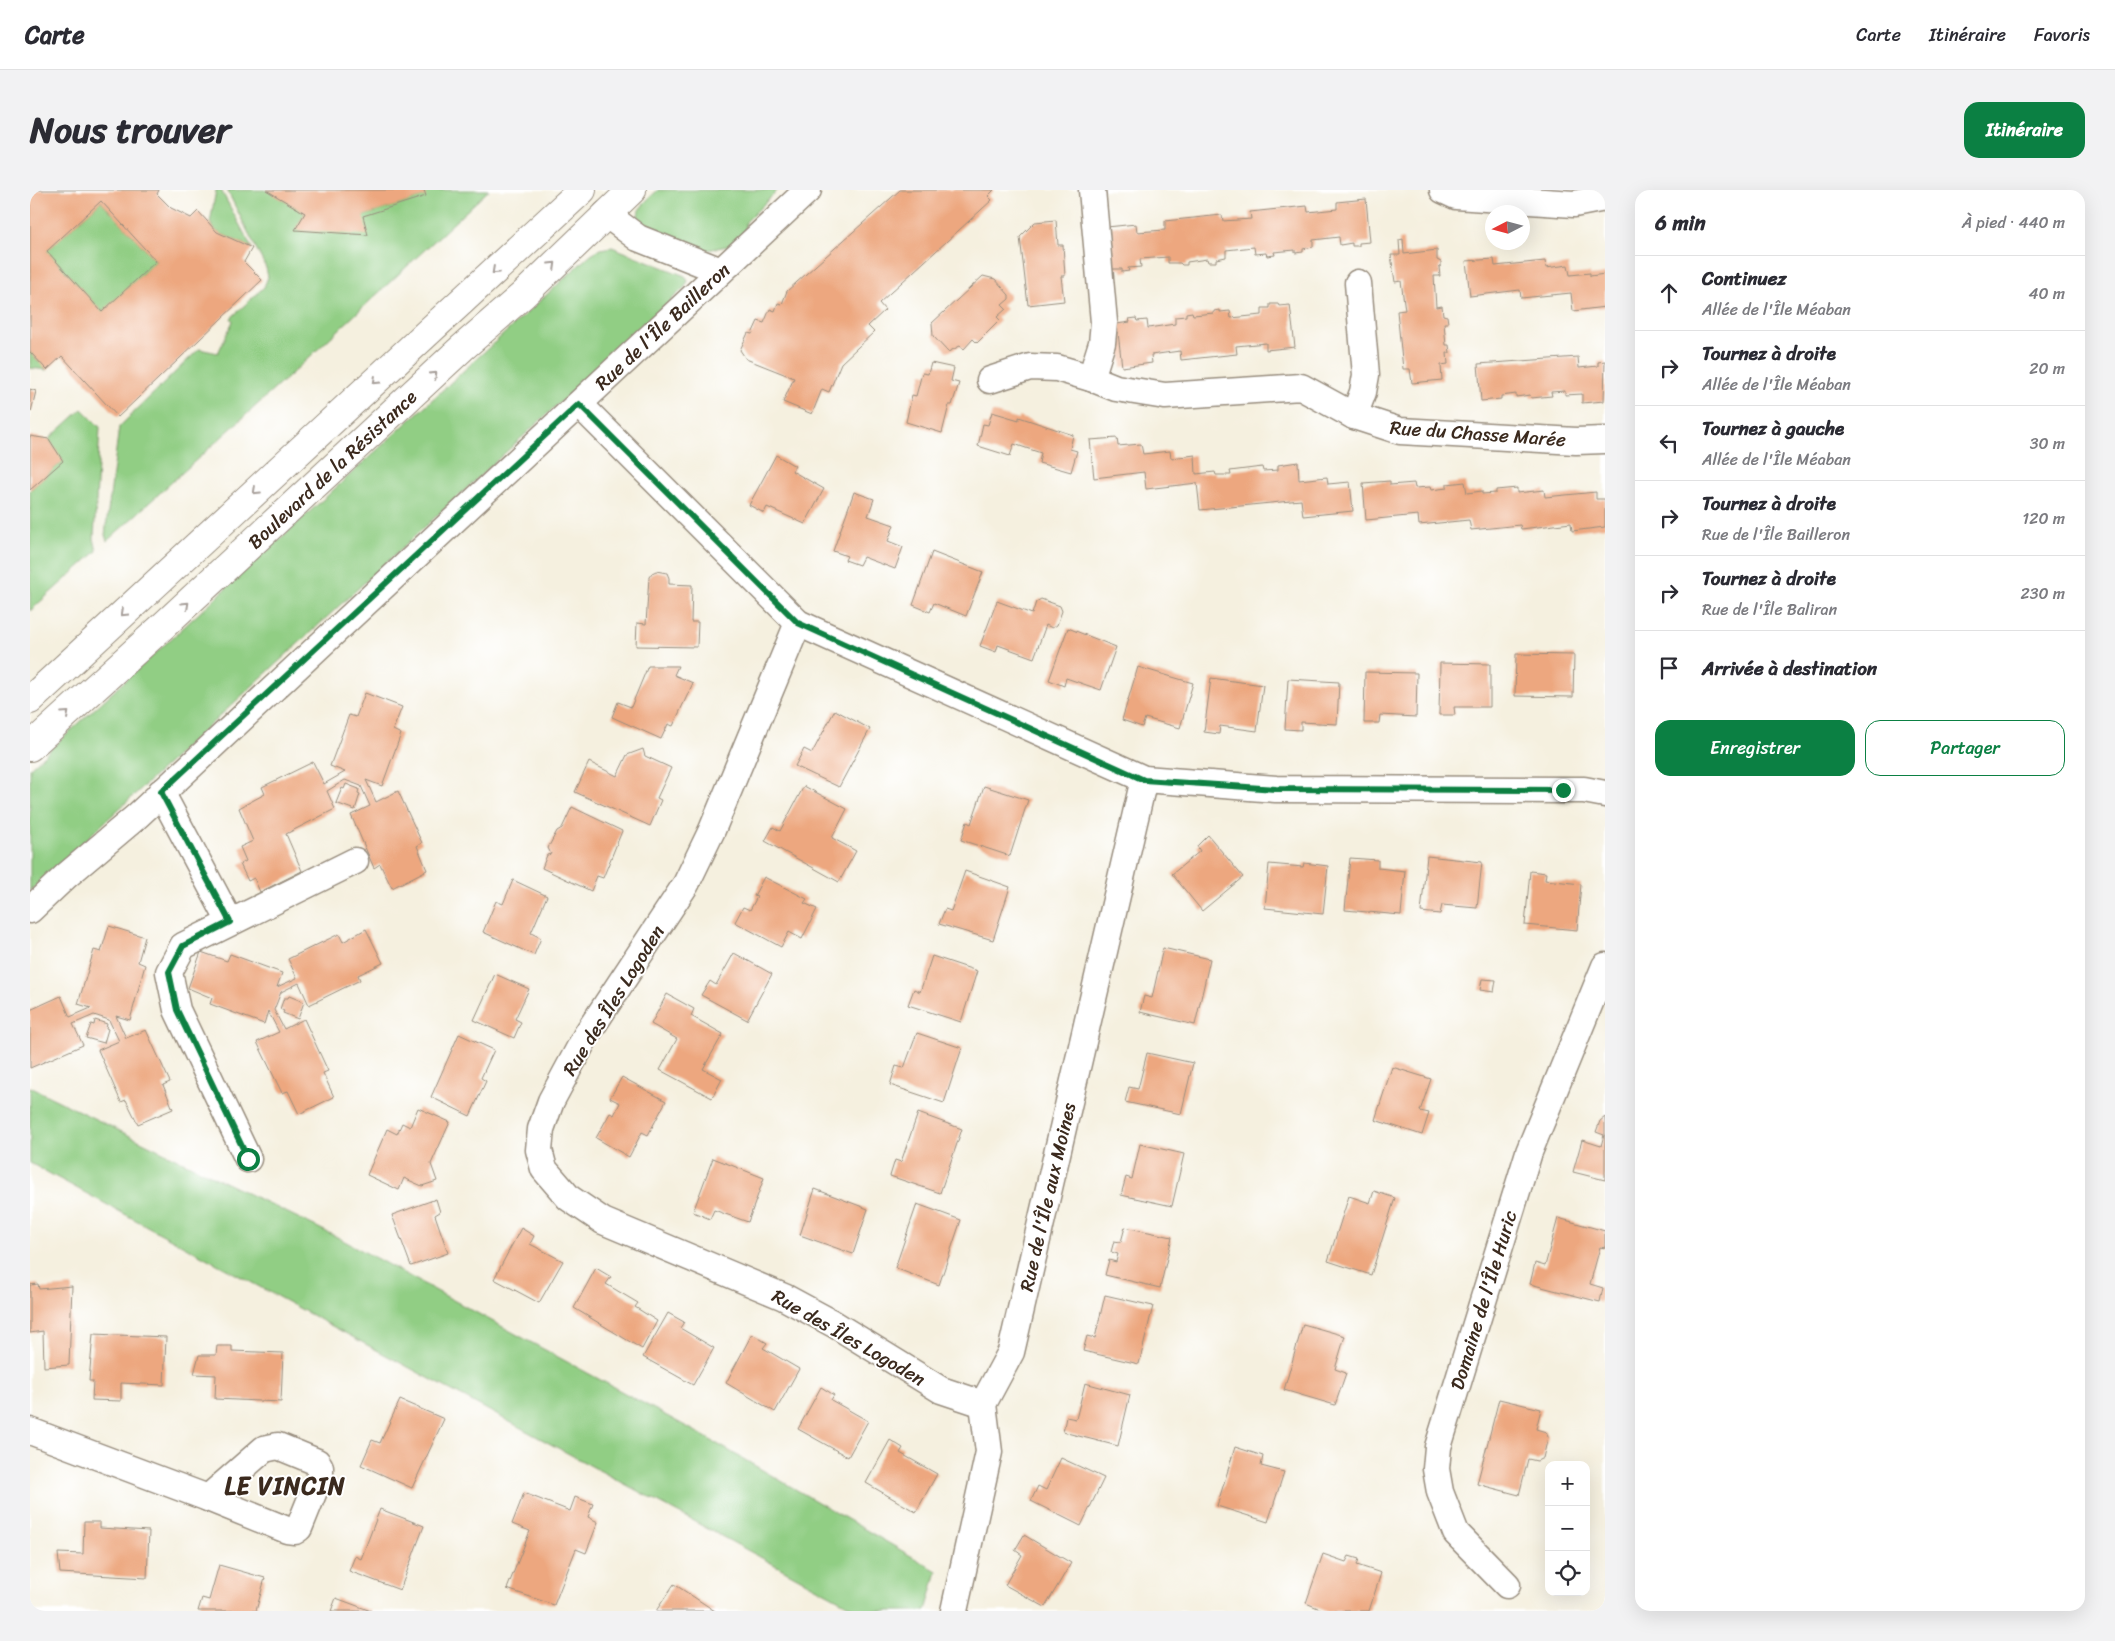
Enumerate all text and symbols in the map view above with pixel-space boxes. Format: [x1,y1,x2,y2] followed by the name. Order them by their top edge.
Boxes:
[25,14,85,56] text: Carte
[1856,19,1901,51] text: Carte
[1929,19,2006,51] text: Itinéraire
[2034,19,2090,51] text: Favoris
[30,99,230,161] text: Nous trouver
[1964,102,2085,158] button: Itinéraire
[1655,204,1706,242] text: 6 min
[1485,205,1530,250] north arrow
[1962,208,2065,237] text: À pied · 440 m
[587,254,738,398] street label: Rue de l'Île Bailleron
[548,262,557,271] one-way arrow
[1702,262,1787,295] text: Continuez
[492,265,501,274] one-way arrow
[1655,279,1683,307] icon: ahead
[2028,279,2065,308] text: 40 m
[1702,295,1851,324] text: Allée de l'Île Méaban
[1702,337,1836,370] text: Tournez à droite
[1655,354,1683,382] icon: right
[2029,354,2065,383] text: 20 m
[1702,370,1851,399] text: Allée de l'Île Méaban
[428,372,437,381] one-way arrow
[373,375,382,384] one-way arrow
[240,382,425,557] street label: Boulevard de la Résistance
[1389,411,1567,456] street label: Rue du Chasse Marée
[1702,412,1844,445] text: Tournez à gauche
[1655,429,1683,457] icon: left
[2030,429,2065,458] text: 30 m
[1702,445,1851,474] text: Allée de l'Île Méaban
[253,485,262,494] one-way arrow
[1702,487,1836,520] text: Tournez à droite
[1655,504,1683,532] icon: right
[2022,504,2065,533] text: 120 m
[1702,520,1850,549] text: Rue de l'Île Bailleron
[1702,562,1836,595] text: Tournez à droite
[1655,579,1683,607] icon: right
[2020,579,2065,608] text: 230 m
[1702,595,1837,624] text: Rue de l'Île Baliran
[181,602,190,611] one-way arrow
[120,607,129,616] one-way arrow
[1702,652,1877,685] text: Arrivée à destination
[1655,654,1683,682] icon: arrive
[61,711,70,720] one-way arrow
[1655,720,1855,776] button: Enregistrer
[1865,720,2065,776] button: Partager
[1552,779,1575,802] route end
[554,918,673,1082] street label: Rue des Îles Logoden
[1010,1099,1085,1295] street label: Rue de l'Île aux Moines
[237,1148,260,1171] route start
[1441,1206,1527,1394] street label: Domaine de l'Île Huric
[766,1280,932,1395] street label: Rue des Îles Logoden
[1545,1461,1590,1596] map controls
[1545,1461,1590,1506] button: +
[224,1465,346,1507] district label: LE VINCIN
[1545,1506,1590,1551] button: −
[1545,1551,1590,1596] button: locate

